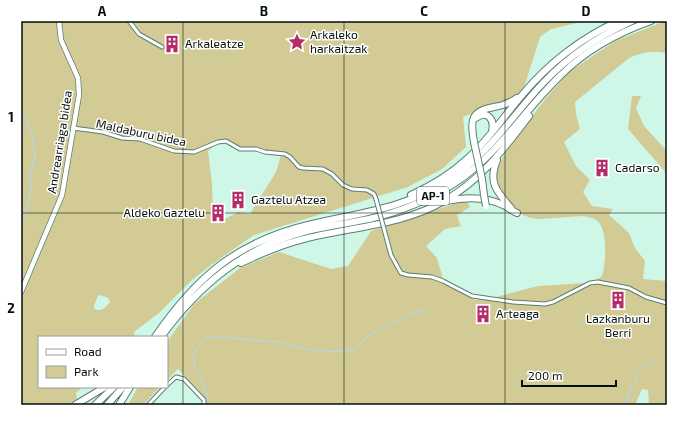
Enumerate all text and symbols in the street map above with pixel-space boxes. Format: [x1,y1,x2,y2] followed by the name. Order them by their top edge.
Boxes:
[98,3,107,19] text: A
[260,3,268,19] text: B
[420,3,428,19] text: C
[582,3,591,19] text: D
[310,27,367,55] place label: Arkaleko harkaitzak
[287,32,307,52] place icon: Arkaleko harkaitzak
[162,34,182,54] building icon: Arkaleatze
[185,36,244,50] place label: Arkaleatze
[44,89,74,194] street label: Andrearriaga bidea
[8,109,14,125] text: 1
[95,116,188,148] street label: Maldaburu bidea
[592,158,612,178] building icon: Cadarso
[615,160,660,174] place label: Cadarso
[417,187,449,205] road number: AP-1
[228,190,248,210] building icon: Gaztelu Atzea
[251,192,326,206] place label: Gaztelu Atzea
[208,203,228,223] building icon: Aldeko Gaztelu
[124,205,205,219] place label: Aldeko Gaztelu
[608,290,628,310] building icon: Lazkanburu Berri
[7,300,15,316] text: 2
[473,304,493,324] building icon: Arteaga
[496,306,539,320] place label: Arteaga
[586,311,650,339] place label: Lazkanburu Berri
[38,336,168,388] legend
[74,344,102,358] text: Road
[522,362,616,388] scale bar
[74,364,99,378] text: Park
[528,368,562,382] text: 200 m

